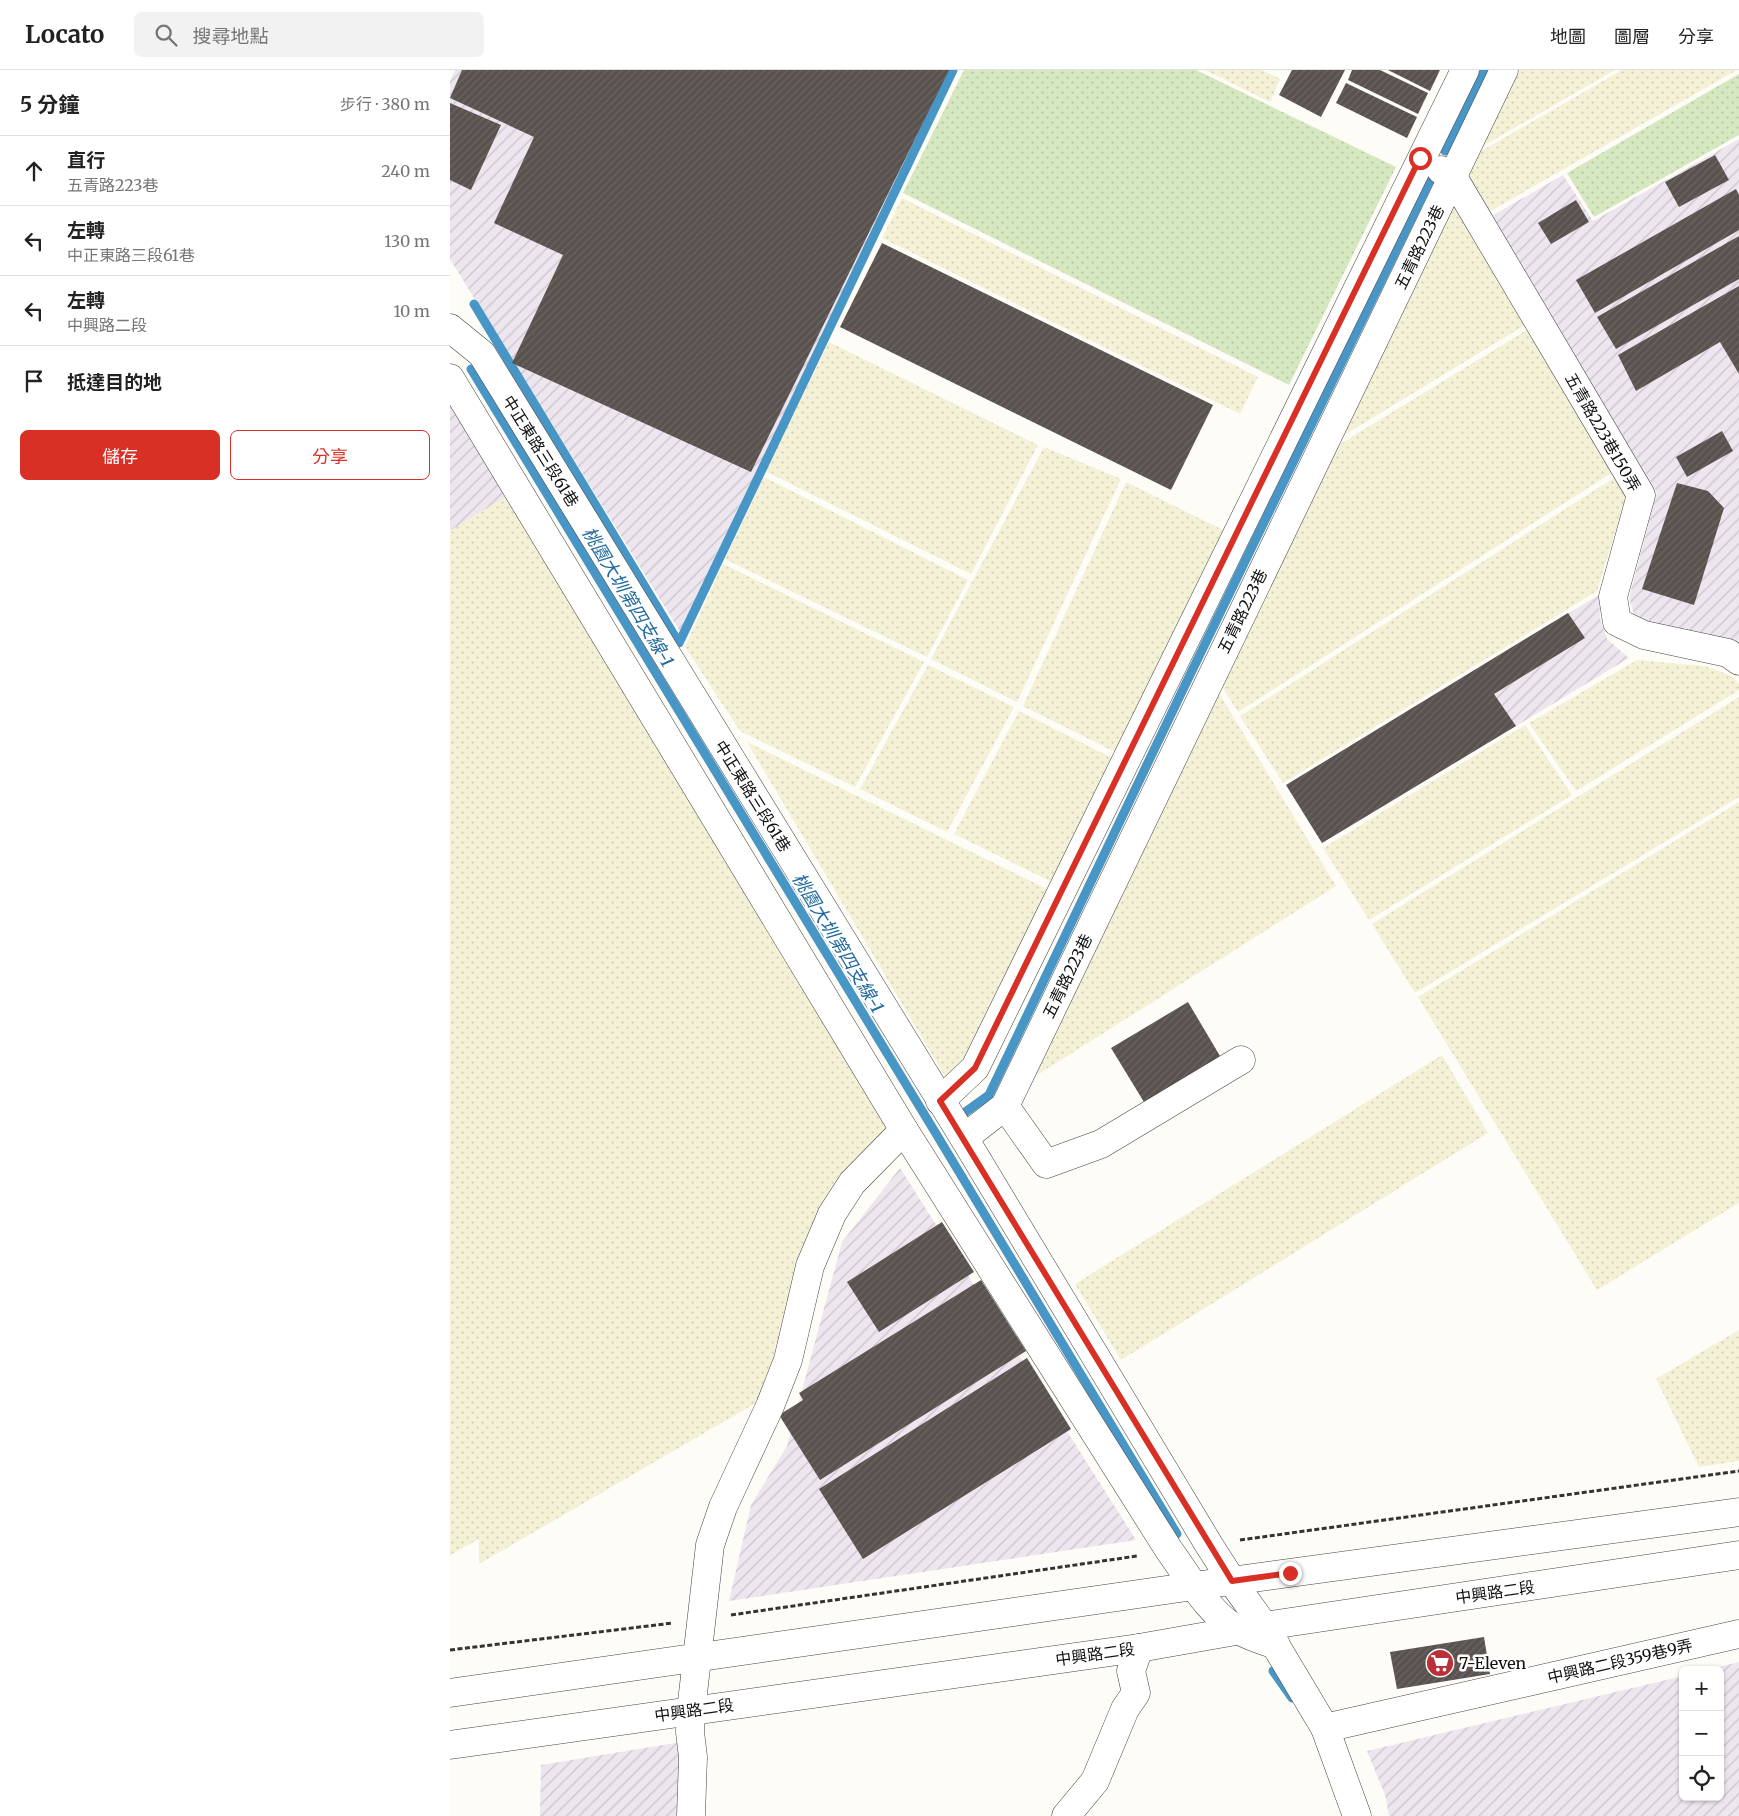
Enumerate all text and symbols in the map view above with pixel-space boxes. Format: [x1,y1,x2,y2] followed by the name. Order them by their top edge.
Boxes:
[134,12,484,57] search box
[25,19,104,50] text: Locato
[152,21,180,49] icon: search
[192,24,268,48] text: 搜尋地點
[1550,25,1586,48] text: 地圖
[1614,25,1650,48] text: 圖層
[1678,25,1714,48] text: 分享
[20,91,79,118] text: 5 分鐘
[340,94,430,114] text: 步行 · 380 m
[1409,147,1432,170] route start
[67,148,105,172] text: 直行
[20,157,48,185] icon: ahead
[381,161,430,181] text: 240 m
[67,175,158,195] text: 五青路223巷
[1390,202,1448,292] street label: 五青路223巷
[67,218,105,242] text: 左轉
[20,227,48,255] icon: left
[384,231,430,251] text: 130 m
[67,245,195,265] text: 中正東路三段61巷
[67,288,105,312] text: 左轉
[20,297,48,325] icon: left
[393,301,430,321] text: 10 m
[67,315,147,335] text: 中興路二段
[20,367,48,395] icon: arrive
[1561,369,1645,495] street label: 五青路223巷150弄
[67,370,162,394] text: 抵達目的地
[499,391,583,511] street label: 中正東路三段61巷
[20,430,220,480] button: 儲存
[230,430,430,480] button: 分享
[578,522,679,671] water label: 桃園大圳第四支線-1
[1213,566,1271,656] street label: 五青路223巷
[711,736,795,856] street label: 中正東路三段61巷
[788,868,889,1017] water label: 桃園大圳第四支線-1
[1038,931,1096,1021] street label: 五青路223巷
[1279,1562,1302,1585] route end
[1454,1577,1536,1607] street label: 中興路二段
[1545,1635,1695,1687] street label: 中興路二段359巷9弄
[1054,1639,1136,1669] street label: 中興路二段
[1425,1648,1455,1678] supermarket icon: 7-Eleven
[1459,1653,1527,1673] place label: 7-Eleven
[1679,1666,1724,1801] map controls
[1679,1666,1724,1711] button: +
[653,1695,735,1725] street label: 中興路二段
[1679,1711,1724,1756] button: −
[1679,1756,1724,1801] button: locate

